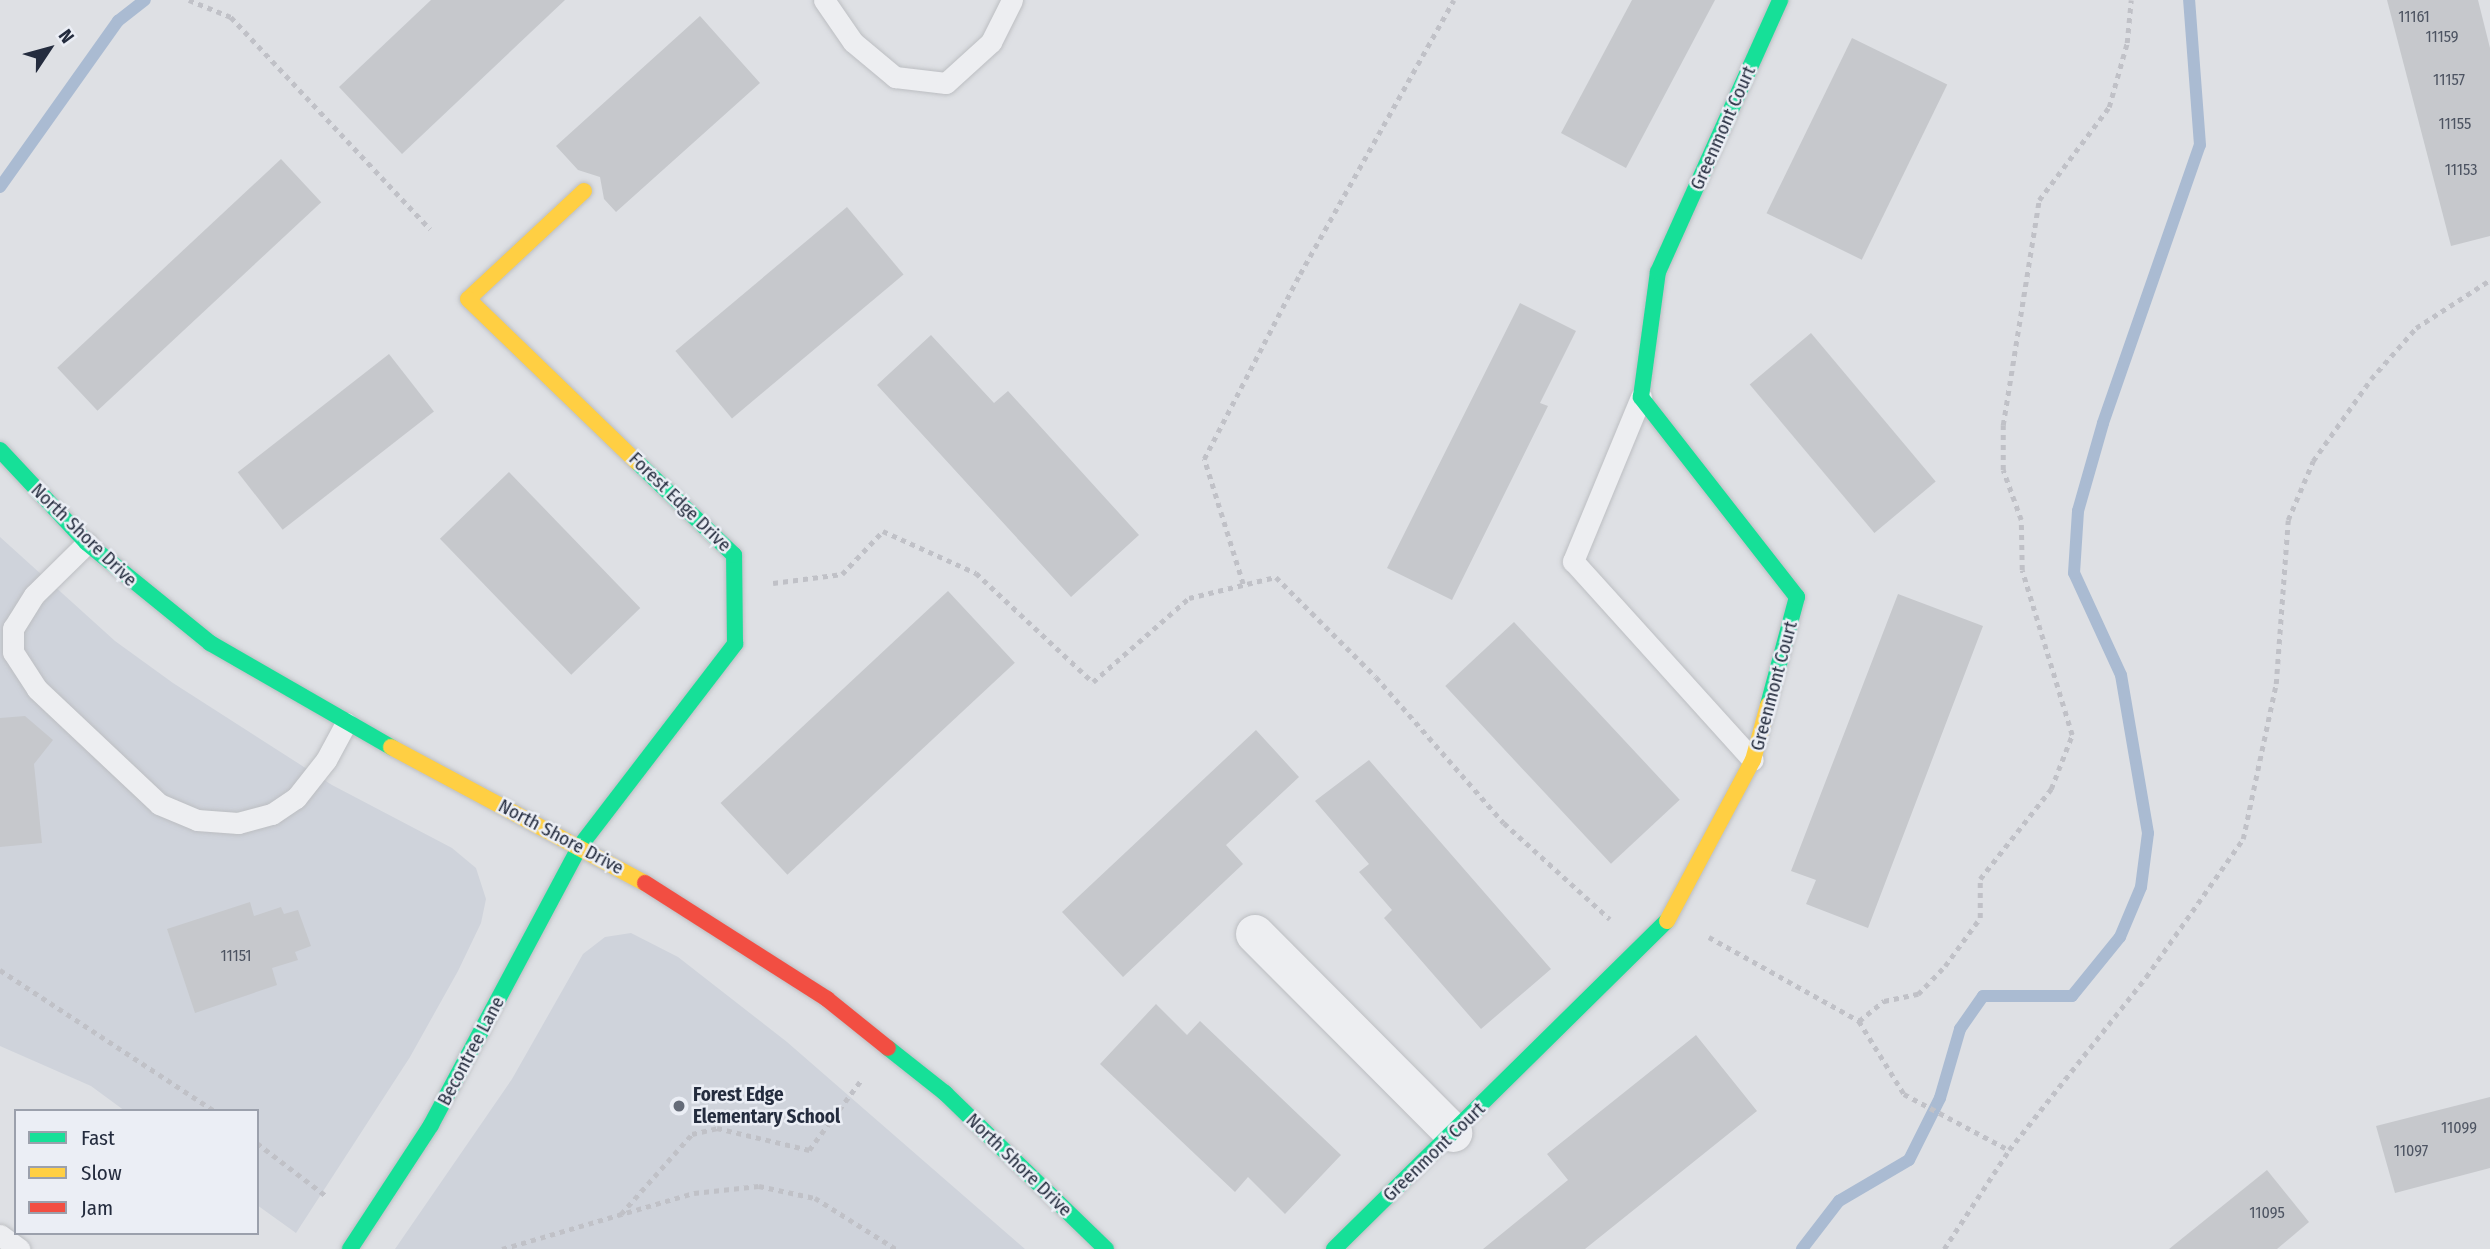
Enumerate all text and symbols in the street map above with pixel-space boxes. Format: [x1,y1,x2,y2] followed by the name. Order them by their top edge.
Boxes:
[2398,7,2430,27] house number: 11161
[14,14,84,84] north arrow
[54,25,79,48] text: N
[2425,27,2459,47] house number: 11159
[1686,63,1760,193] street label: Greenmont Court
[2433,70,2465,90] house number: 11157
[2439,114,2471,134] house number: 11155
[2445,160,2477,180] house number: 11153
[624,447,736,557] street label: Forest Edge Drive
[26,479,142,591] street label: North Shore Drive
[1746,619,1802,753] street label: Greenmont Court
[495,794,627,880] street label: North Shore Drive
[220,946,252,966] house number: 11151
[433,993,509,1109] street label: Becontree Lane
[693,1084,840,1128] place label: Forest Edge Elementary School
[671,1098,687,1114] marker: Forest Edge Elementary School
[1378,1098,1490,1206] street label: Greenmont Court
[14,1109,259,1235] legend
[961,1109,1077,1221] street label: North Shore Drive
[2441,1118,2477,1138] house number: 11099
[81,1125,115,1151] text: Fast
[2394,1141,2428,1161] house number: 11097
[81,1160,122,1186] text: Slow
[81,1195,113,1221] text: Jam
[2249,1203,2285,1223] house number: 11095

